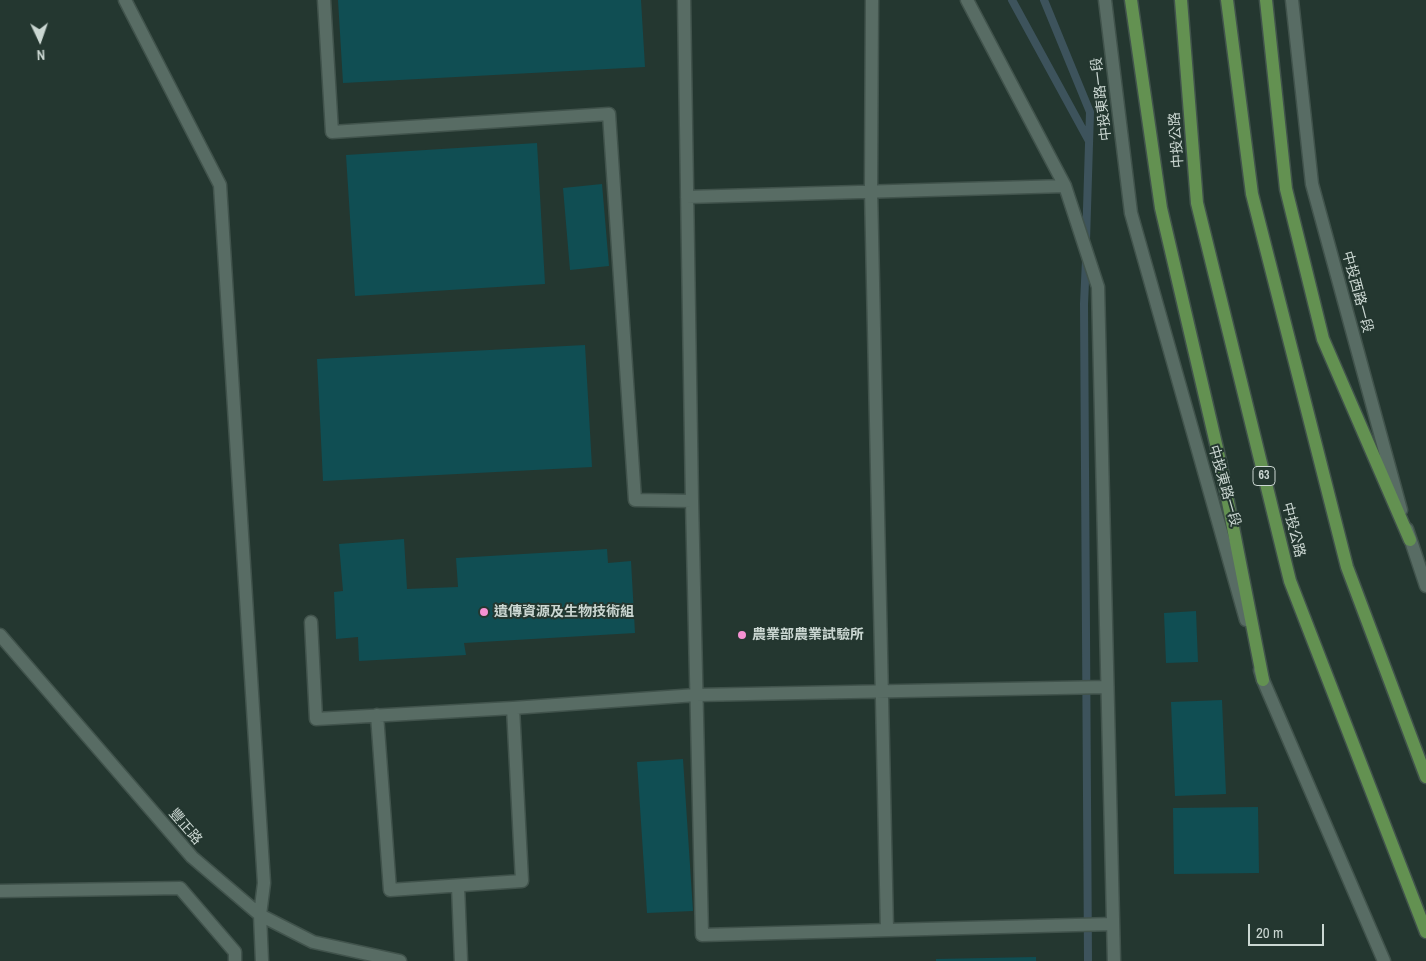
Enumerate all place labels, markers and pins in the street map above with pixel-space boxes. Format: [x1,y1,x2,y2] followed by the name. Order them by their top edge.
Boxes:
[494,604,634,620] place label: 遺傳資源及生物技術組
[478,606,490,618] marker: 遺傳資源及生物技術組
[752,627,864,643] place label: 農業部農業試驗所
[736,629,748,641] marker: 農業部農業試驗所

